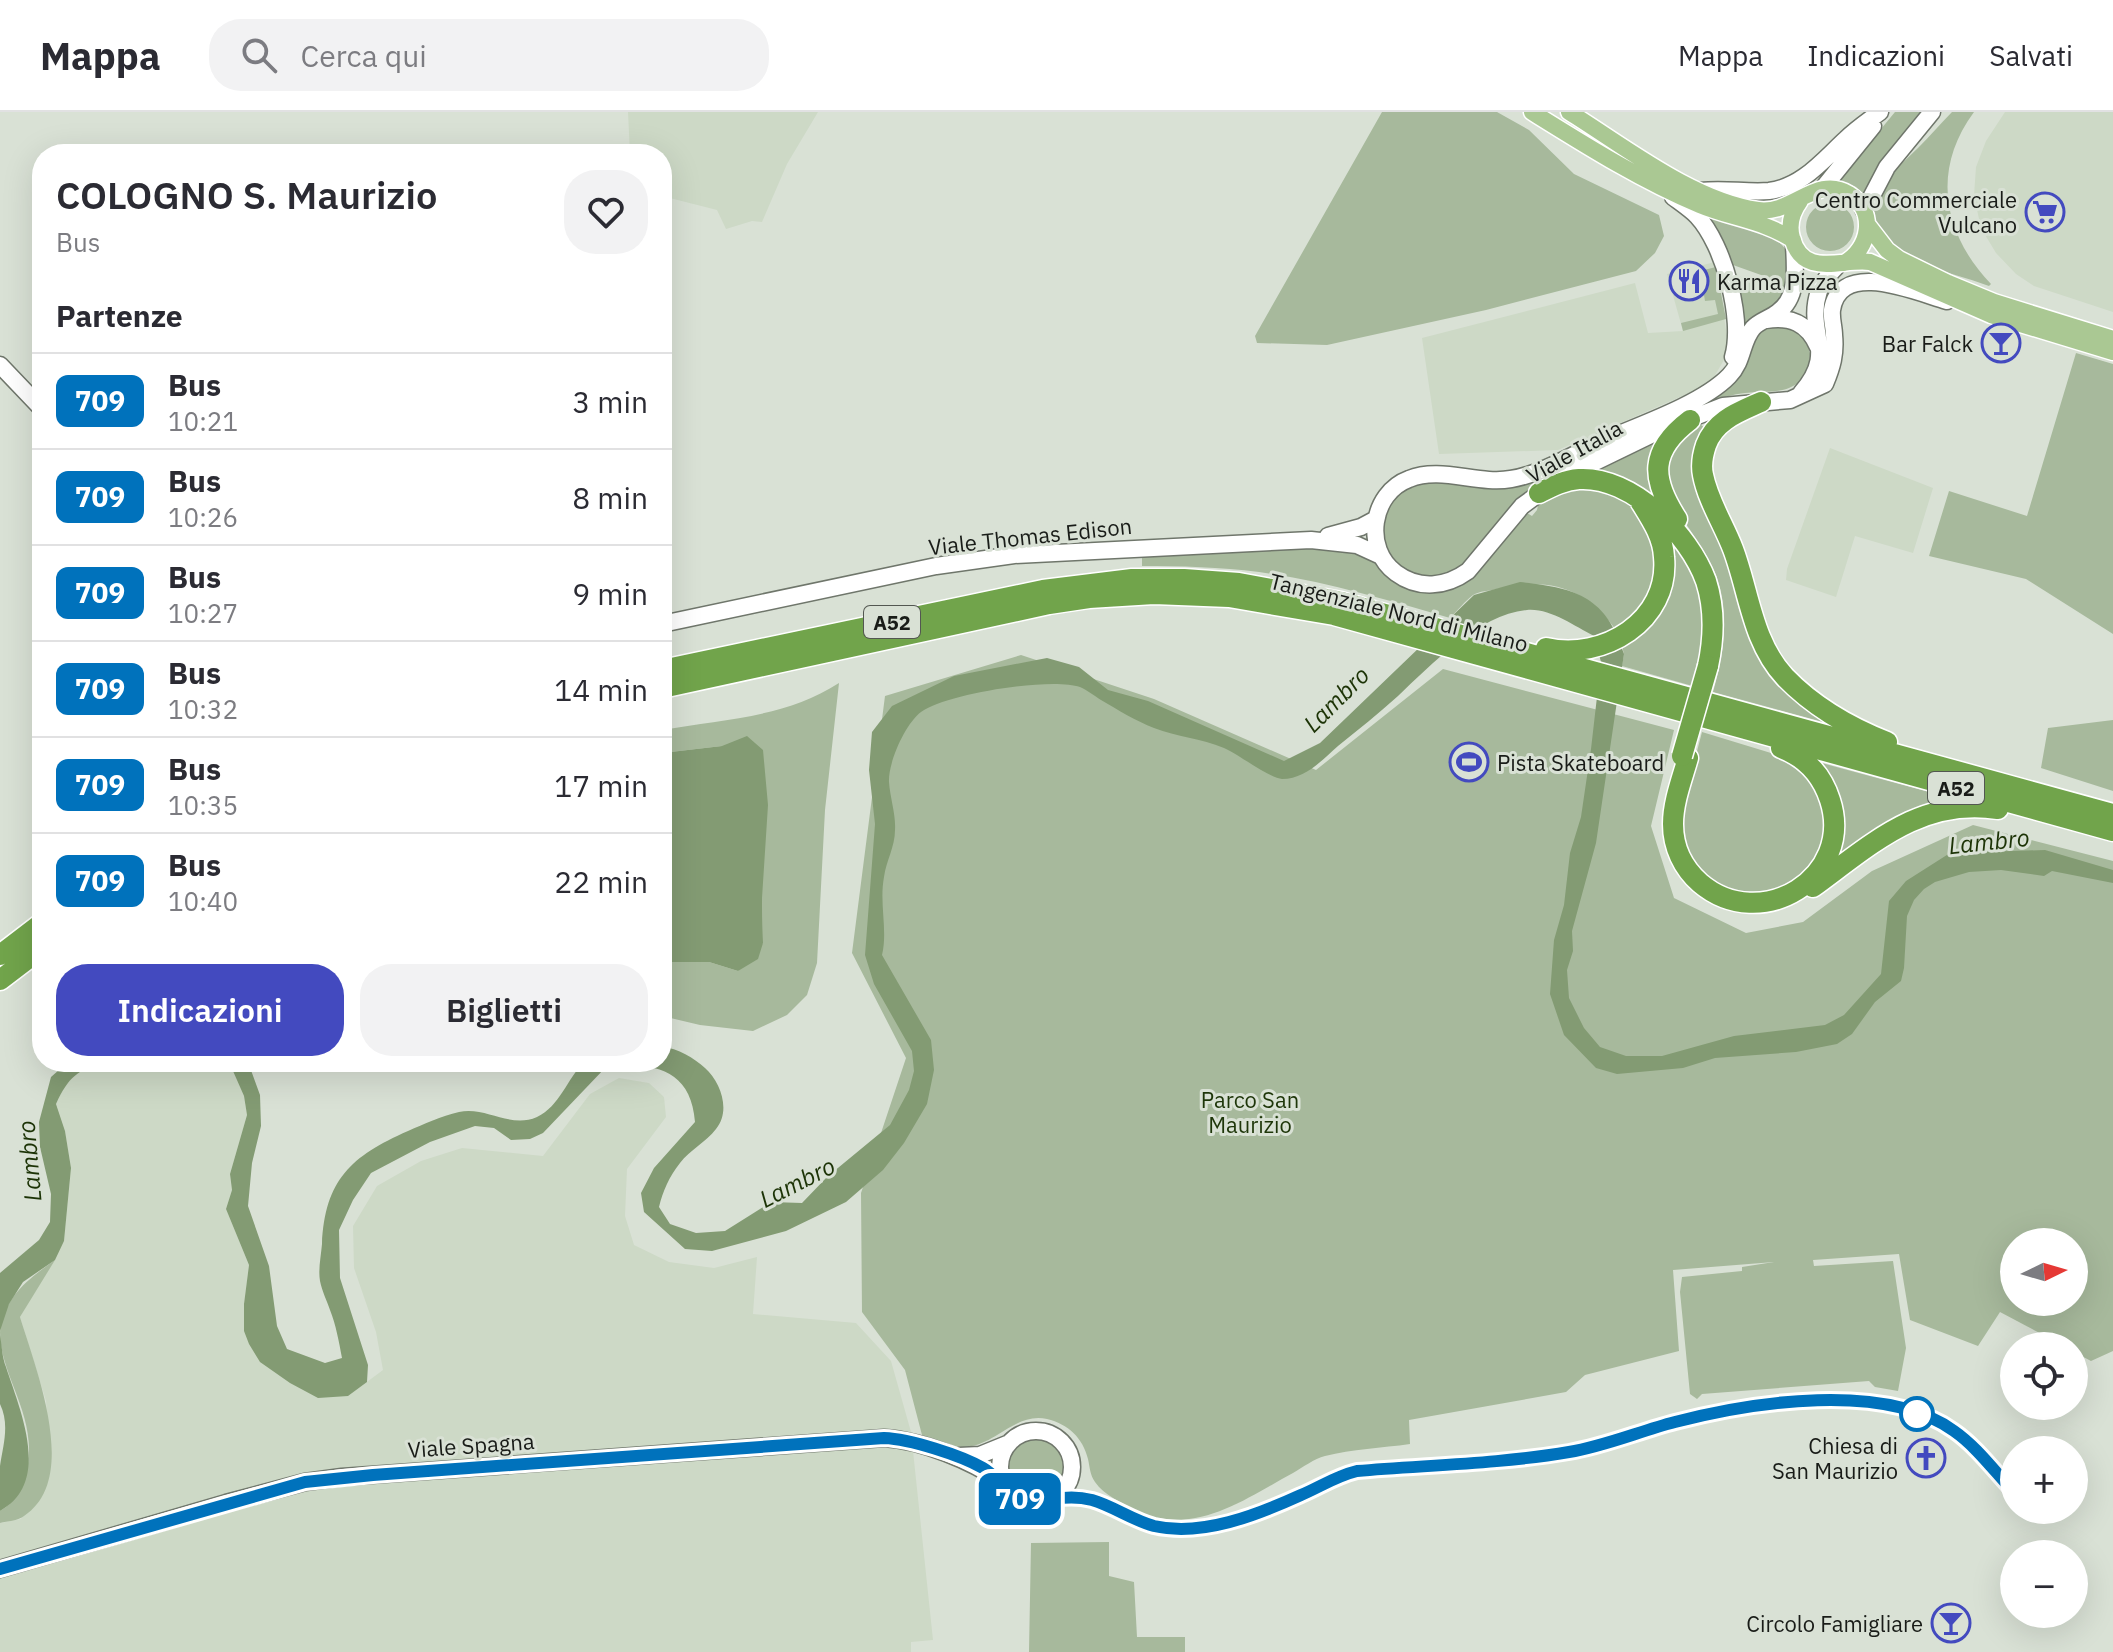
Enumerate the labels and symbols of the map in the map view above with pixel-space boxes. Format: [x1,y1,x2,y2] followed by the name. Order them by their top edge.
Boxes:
[1815,185,2017,239] place label: Centro Commerciale Vulcano
[2024,191,2066,233] supermarket icon: Centro Commerciale Vulcano
[1668,260,1710,302] restaurant icon: Karma Pizza
[1717,267,1838,296] place label: Karma Pizza
[1980,322,2022,364] bar icon: Bar Falck
[1882,329,1973,358] place label: Bar Falck
[1521,413,1627,489] street label: Viale Italia
[927,511,1133,561] street label: Viale Thomas Edison
[1267,566,1531,658] street label: Tangenziale Nord di Milano
[864,606,920,638] road number: A52
[1296,659,1376,739] water label: Lambro
[1448,741,1490,783] sports icon: Pista Skateboard
[1497,748,1664,777] place label: Pista Skateboard
[1928,772,1984,804] road number: A52
[1947,821,2031,861] water label: Lambro
[1201,1085,1299,1139] park label: Parco San Maurizio
[10,1119,48,1203] water label: Lambro
[754,1149,840,1215] water label: Lambro
[2000,1228,2088,1316] north arrow
[1900,1397,1934,1431] unlabelled marker
[407,1426,536,1464] street label: Viale Spagna
[1772,1431,1898,1485] place label: Chiesa di San Maurizio
[1905,1437,1947,1479] church icon: Chiesa di San Maurizio
[974,1473,1066,1525] line badge: 709
[1930,1602,1972,1644] bar icon: Circolo Famigliare
[1746,1609,1923,1638] place label: Circolo Famigliare

